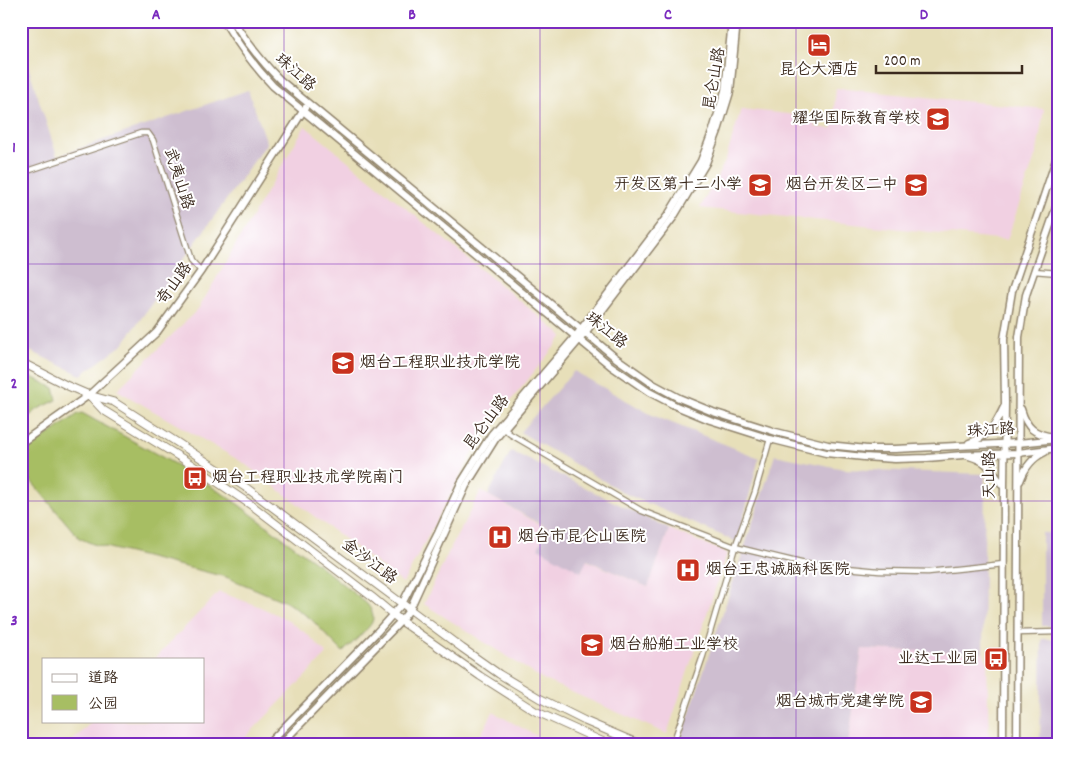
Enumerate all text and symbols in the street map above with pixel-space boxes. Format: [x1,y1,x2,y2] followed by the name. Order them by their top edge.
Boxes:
[152,4,161,27] text: A
[408,4,416,27] text: B
[664,4,672,27] text: C
[920,4,929,27] text: D
[806,32,832,58] hotel icon: 昆仑大酒店
[876,42,1023,74] scale bar
[698,45,732,113] street label: 昆仑山路
[269,48,321,98] street label: 珠江路
[884,51,921,73] text: 200 m
[779,59,859,82] place label: 昆仑大酒店
[925,106,951,132] school or university icon: 耀华国际教育学校
[792,108,920,131] place label: 耀华国际教育学校
[12,137,16,160] text: 1
[157,145,199,213] street label: 武夷山路
[747,172,773,198] school or university icon: 开发区第十二小学
[903,172,929,198] school or university icon: 烟台开发区二中
[614,174,742,197] place label: 开发区第十二小学
[786,174,898,197] place label: 烟台开发区二中
[152,258,198,310] street label: 奇山路
[580,307,632,355] street label: 珠江路
[330,350,356,376] school or university icon: 烟台工程职业技术学院
[360,352,520,375] place label: 烟台工程职业技术学院
[11,373,18,396] text: 2
[459,391,515,455] street label: 昆仑山路
[966,418,1016,444] street label: 珠江路
[979,451,1002,499] street label: 天山路
[182,465,208,491] bus stop icon: 烟台工程职业技术学院南门
[212,467,404,490] place label: 烟台工程职业技术学院南门
[487,524,513,550] hospital icon: 烟台市昆仑山医院
[518,526,646,549] place label: 烟台市昆仑山医院
[337,534,401,590] street label: 金沙江路
[675,557,701,583] hospital icon: 烟台王忠诚脑科医院
[706,559,850,582] place label: 烟台王忠诚脑科医院
[10,610,18,633] text: 3
[579,632,605,658] school or university icon: 烟台船舶工业学校
[610,634,738,657] place label: 烟台船舶工业学校
[983,646,1009,672] bus stop icon: 业达工业园
[898,648,978,671] place label: 业达工业园
[42,658,205,722] legend
[88,668,118,690] text: 道路
[908,689,934,715] school or university icon: 烟台城市党建学院
[776,691,904,714] place label: 烟台城市党建学院
[88,694,118,716] text: 公园

